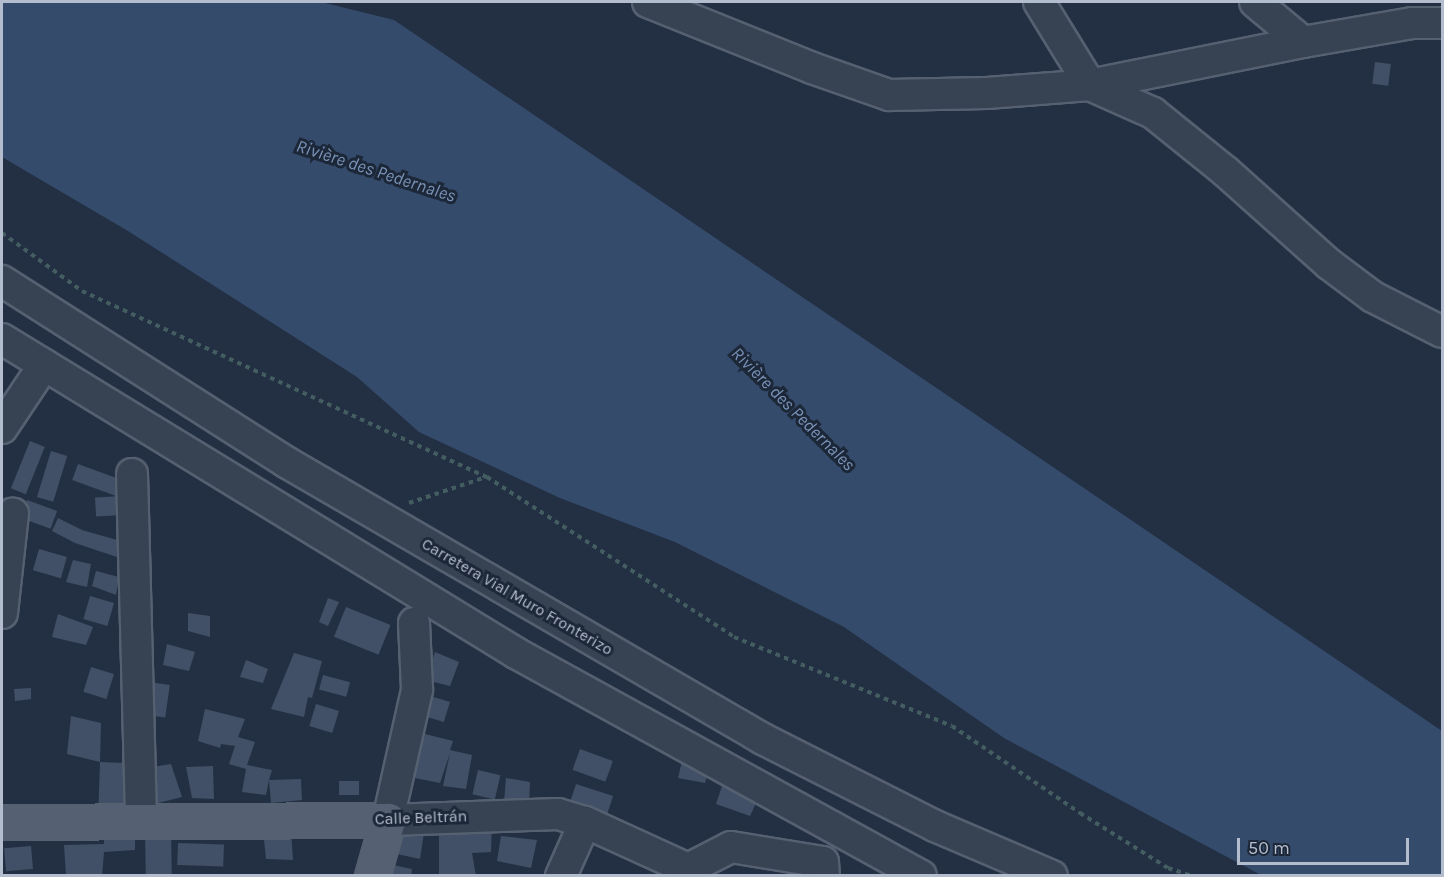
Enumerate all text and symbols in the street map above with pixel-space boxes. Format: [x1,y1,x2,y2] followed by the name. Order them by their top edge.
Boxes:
[293,135,459,207] water label: Rivière des Pedernales
[727,343,859,475] water label: Rivière des Pedernales
[418,534,616,660] street label: Carretera Vial Muro Fronterizo
[374,807,468,829] street label: Calle Beltrán
[1240,826,1412,864] scale bar
[1248,837,1290,859] text: 50 m

